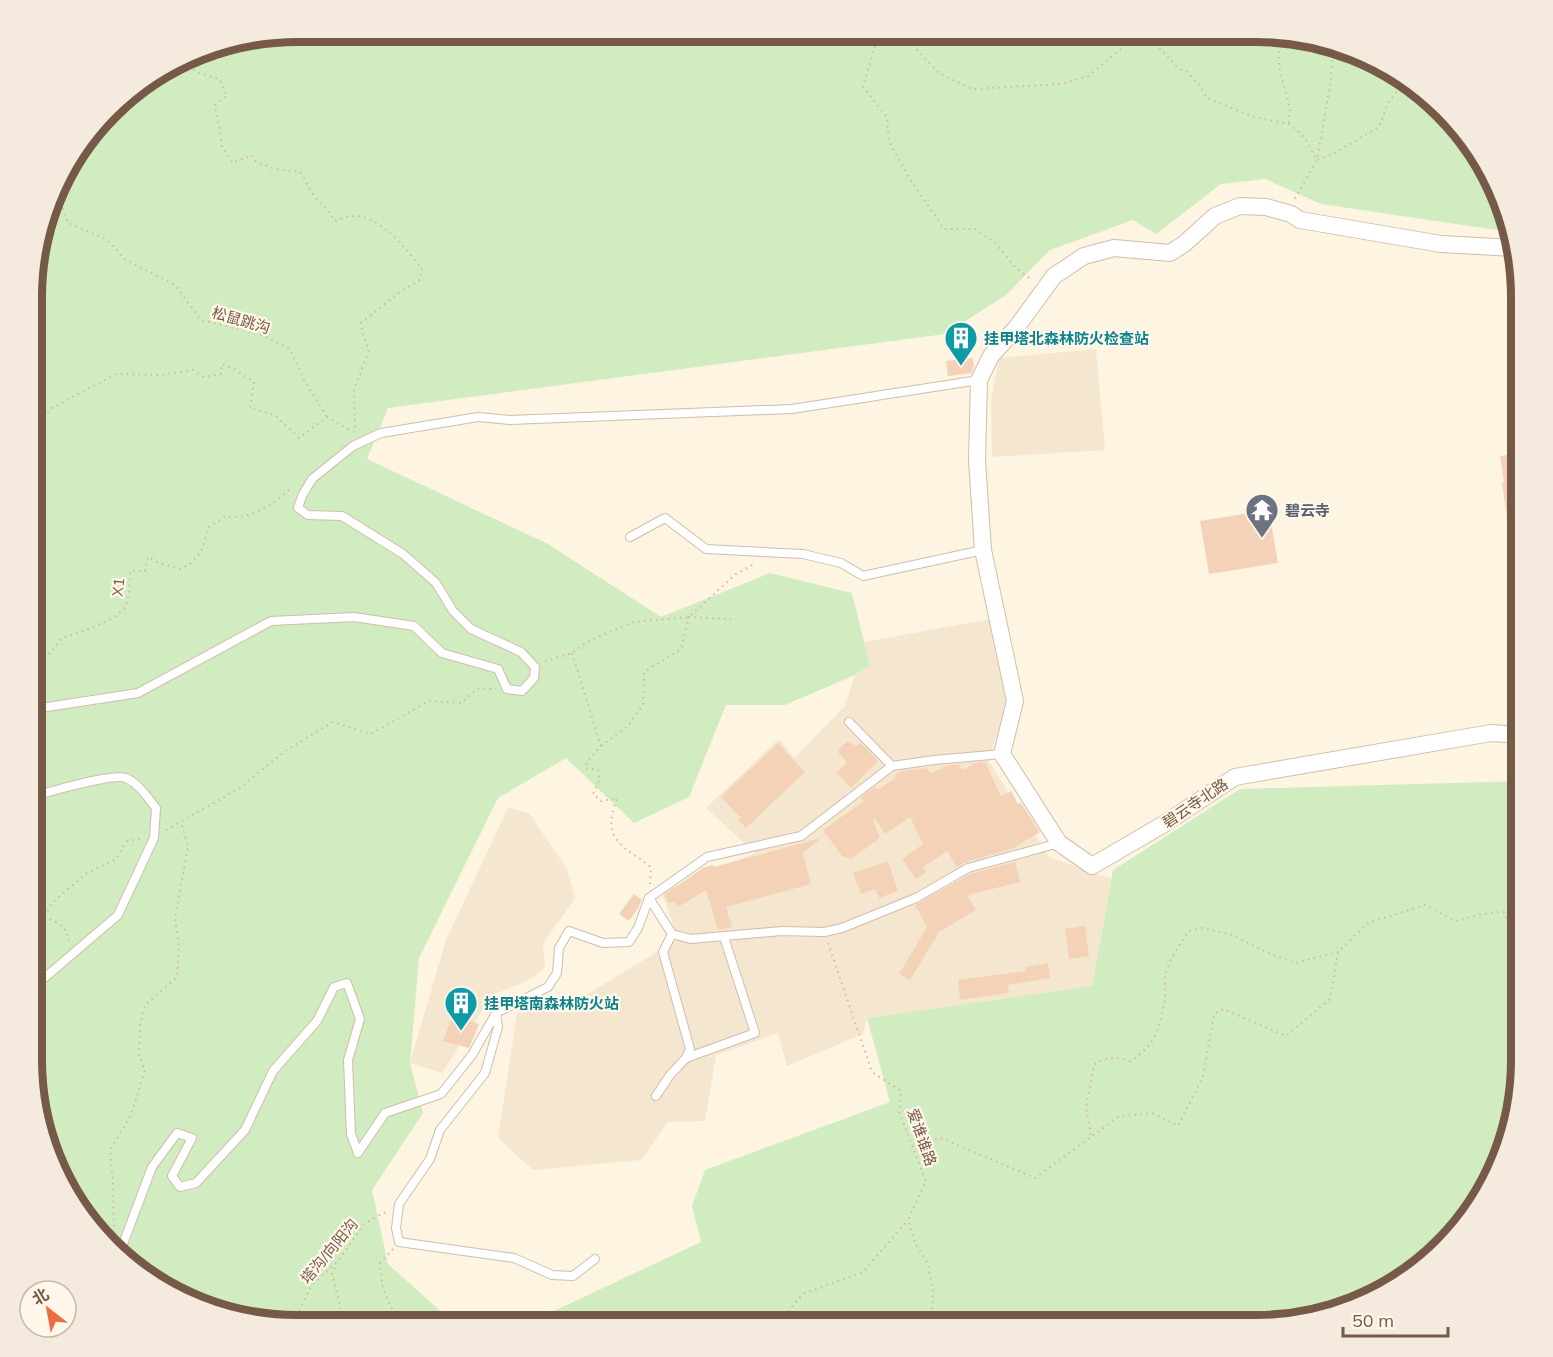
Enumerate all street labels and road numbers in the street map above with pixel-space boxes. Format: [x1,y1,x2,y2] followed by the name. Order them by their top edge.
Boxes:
[210,303,272,337] street label: 松鼠跳沟
[108,577,128,597] street label: X1
[1159,774,1231,832] street label: 碧云寺北路
[903,1106,941,1168] street label: 爱谁谁路
[296,1215,362,1287] street label: 塔沟/向阳沟

